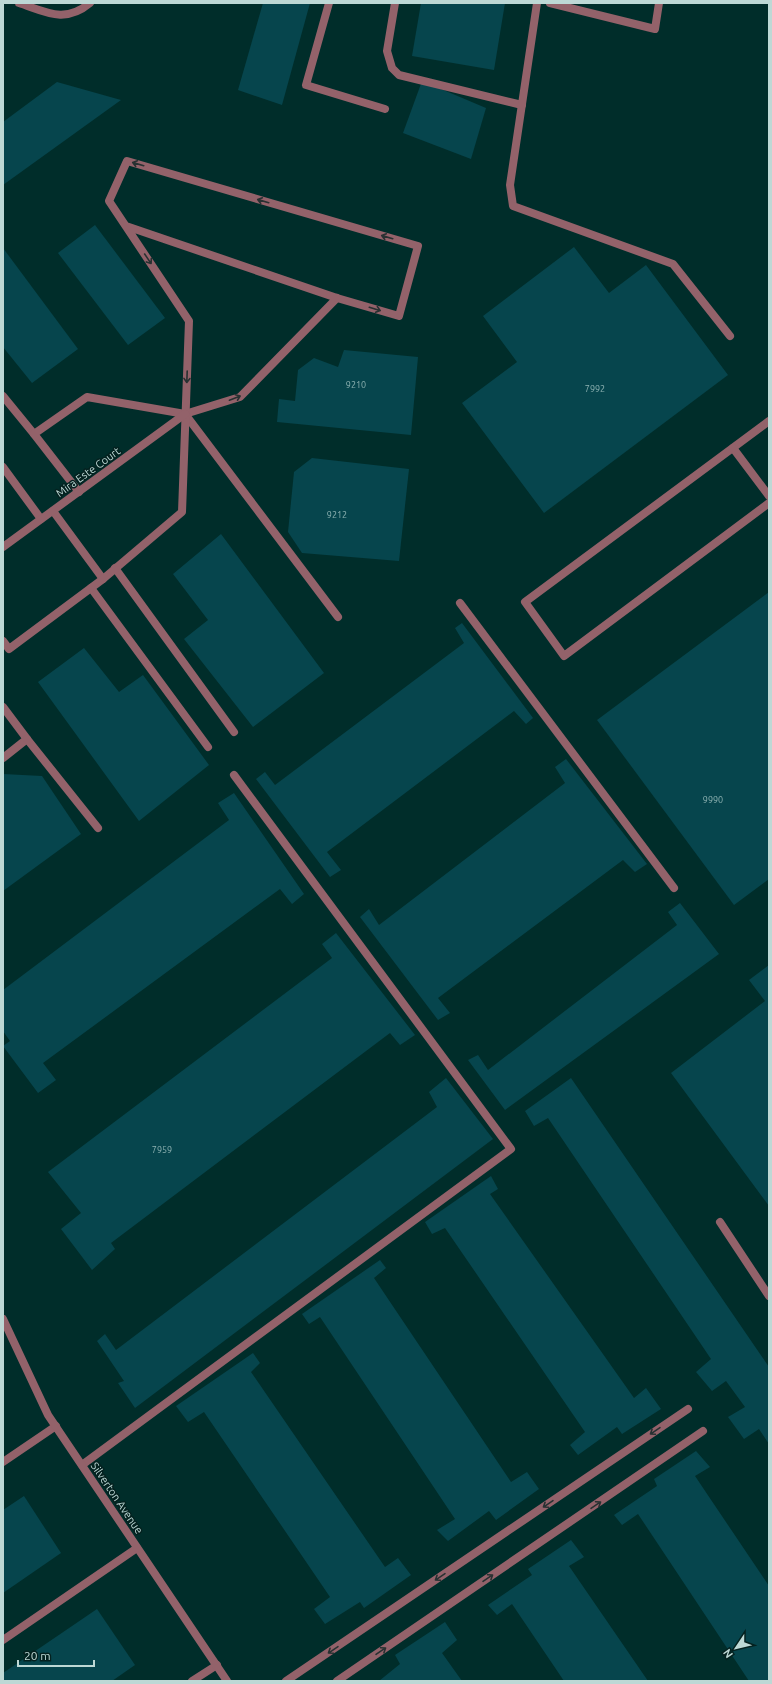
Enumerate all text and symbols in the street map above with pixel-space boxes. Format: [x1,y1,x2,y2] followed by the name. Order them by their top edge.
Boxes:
[132,160,145,168] one-way arrow
[256,197,269,204] one-way arrow
[381,233,394,240] one-way arrow
[144,253,152,264] one-way arrow
[368,306,381,313] one-way arrow
[183,370,190,383] one-way arrow
[346,380,366,390] house number: 9210
[585,384,605,394] house number: 7992
[229,394,241,402] one-way arrow
[54,444,123,499] street label: Mira Este Court
[327,510,347,520] house number: 9212
[703,795,723,805] house number: 9990
[152,1145,172,1155] house number: 7959
[650,1427,661,1435] one-way arrow
[89,1460,145,1536] street label: Silverton Avenue
[543,1500,554,1508] one-way arrow
[590,1500,602,1508] one-way arrow
[435,1573,446,1581] one-way arrow
[483,1574,494,1582] one-way arrow
[716,1628,756,1668] north arrow
[18,1642,94,1668] scale bar
[327,1646,338,1654] one-way arrow
[375,1647,386,1655] one-way arrow
[721,1647,735,1661] text: N
[24,1649,51,1662] text: 20 m

